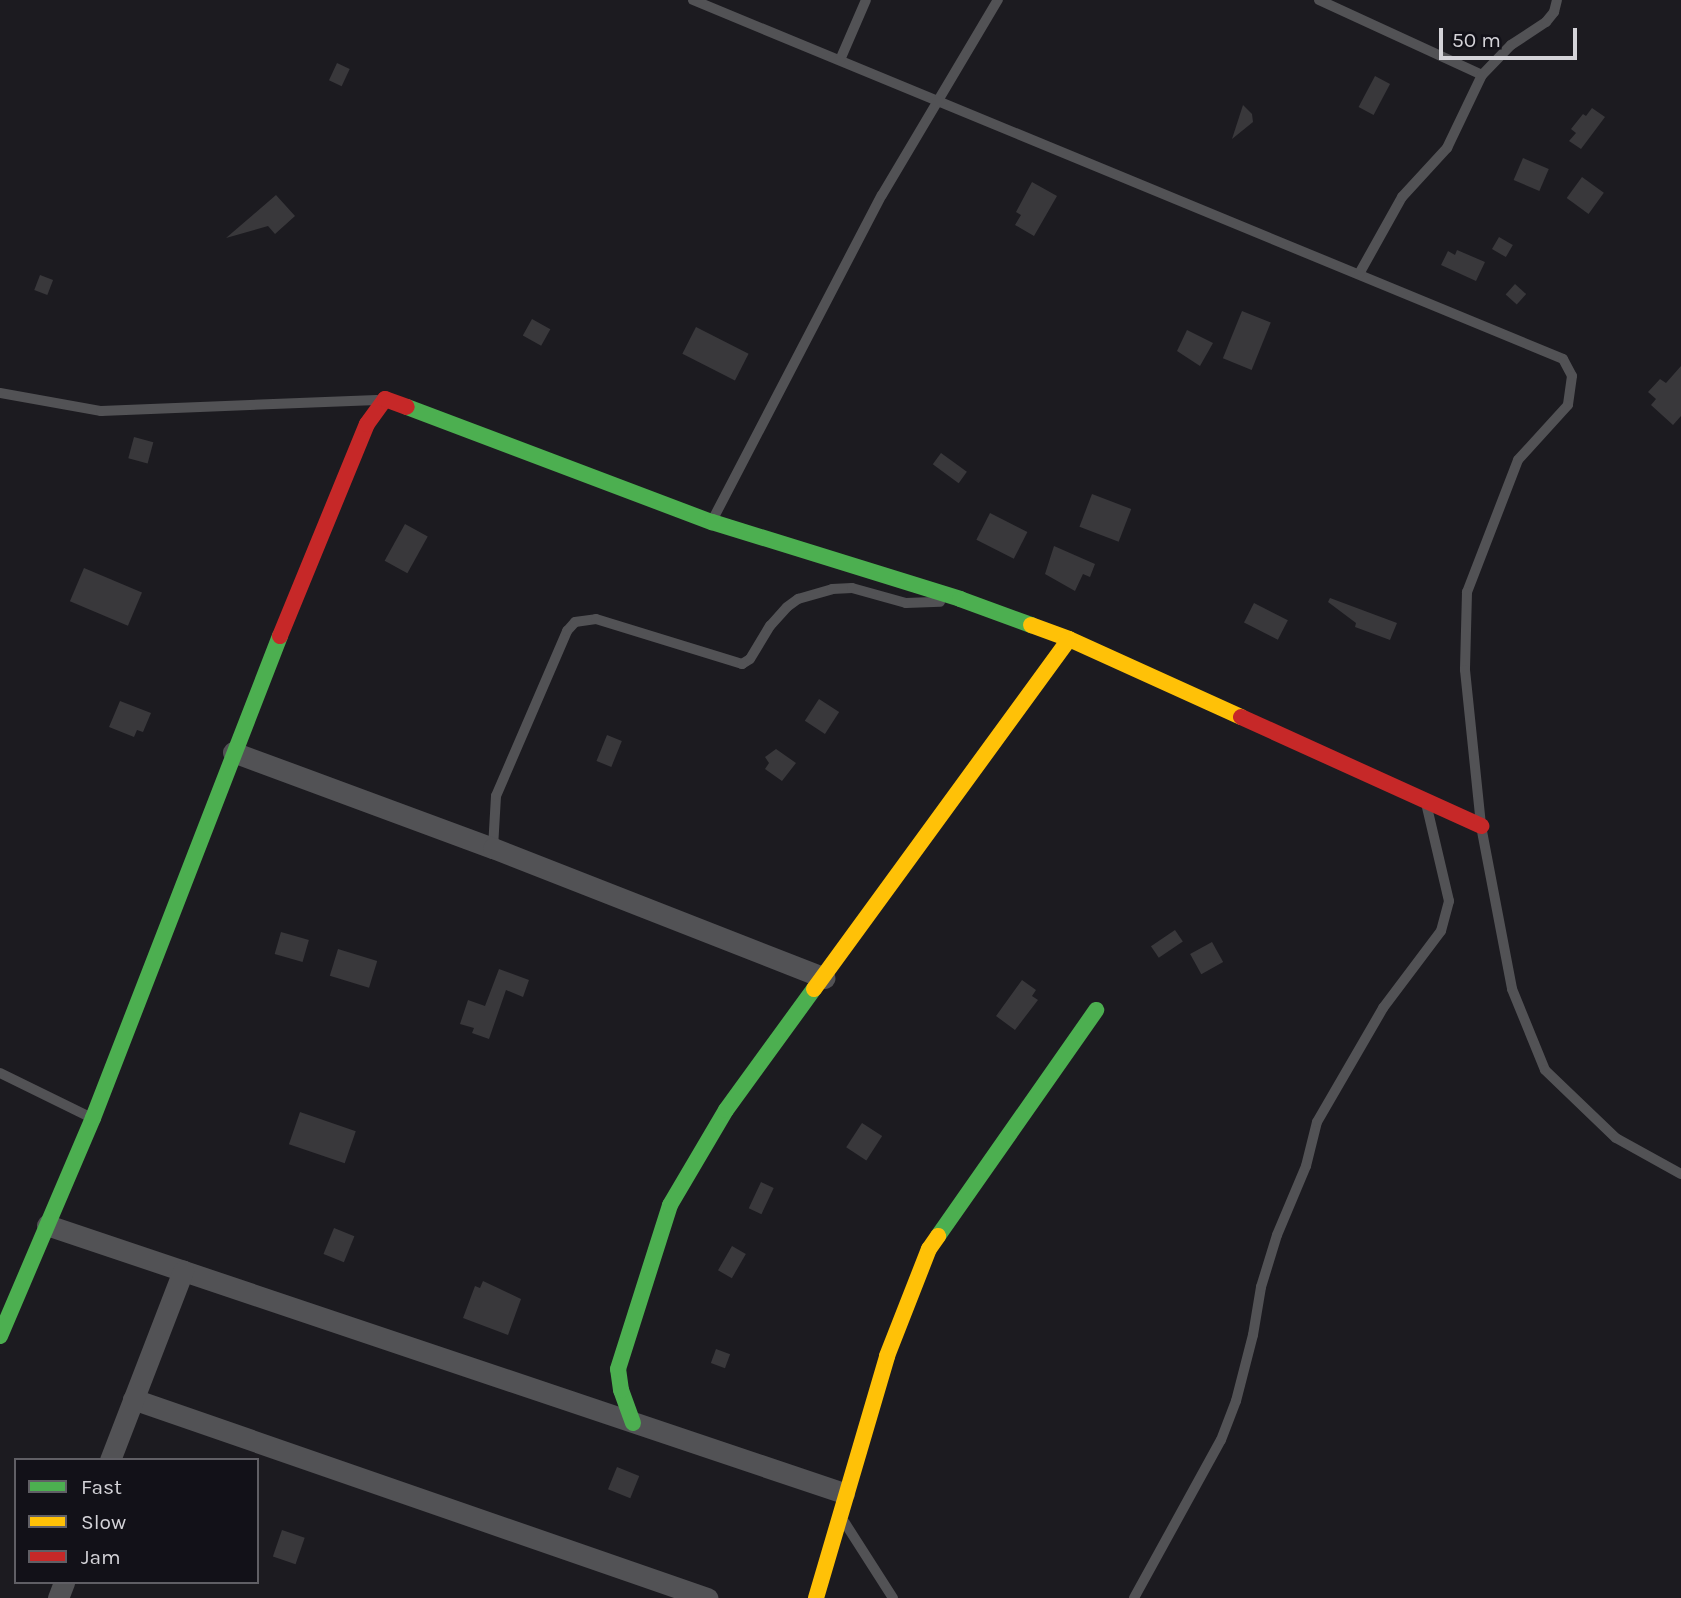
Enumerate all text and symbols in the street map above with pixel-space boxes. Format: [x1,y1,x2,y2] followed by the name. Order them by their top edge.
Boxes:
[1443,14,1581,58] scale bar
[1452,28,1501,52] text: 50 m
[14,1458,259,1584] legend
[81,1475,122,1499] text: Fast
[81,1510,126,1534] text: Slow
[81,1545,121,1569] text: Jam

